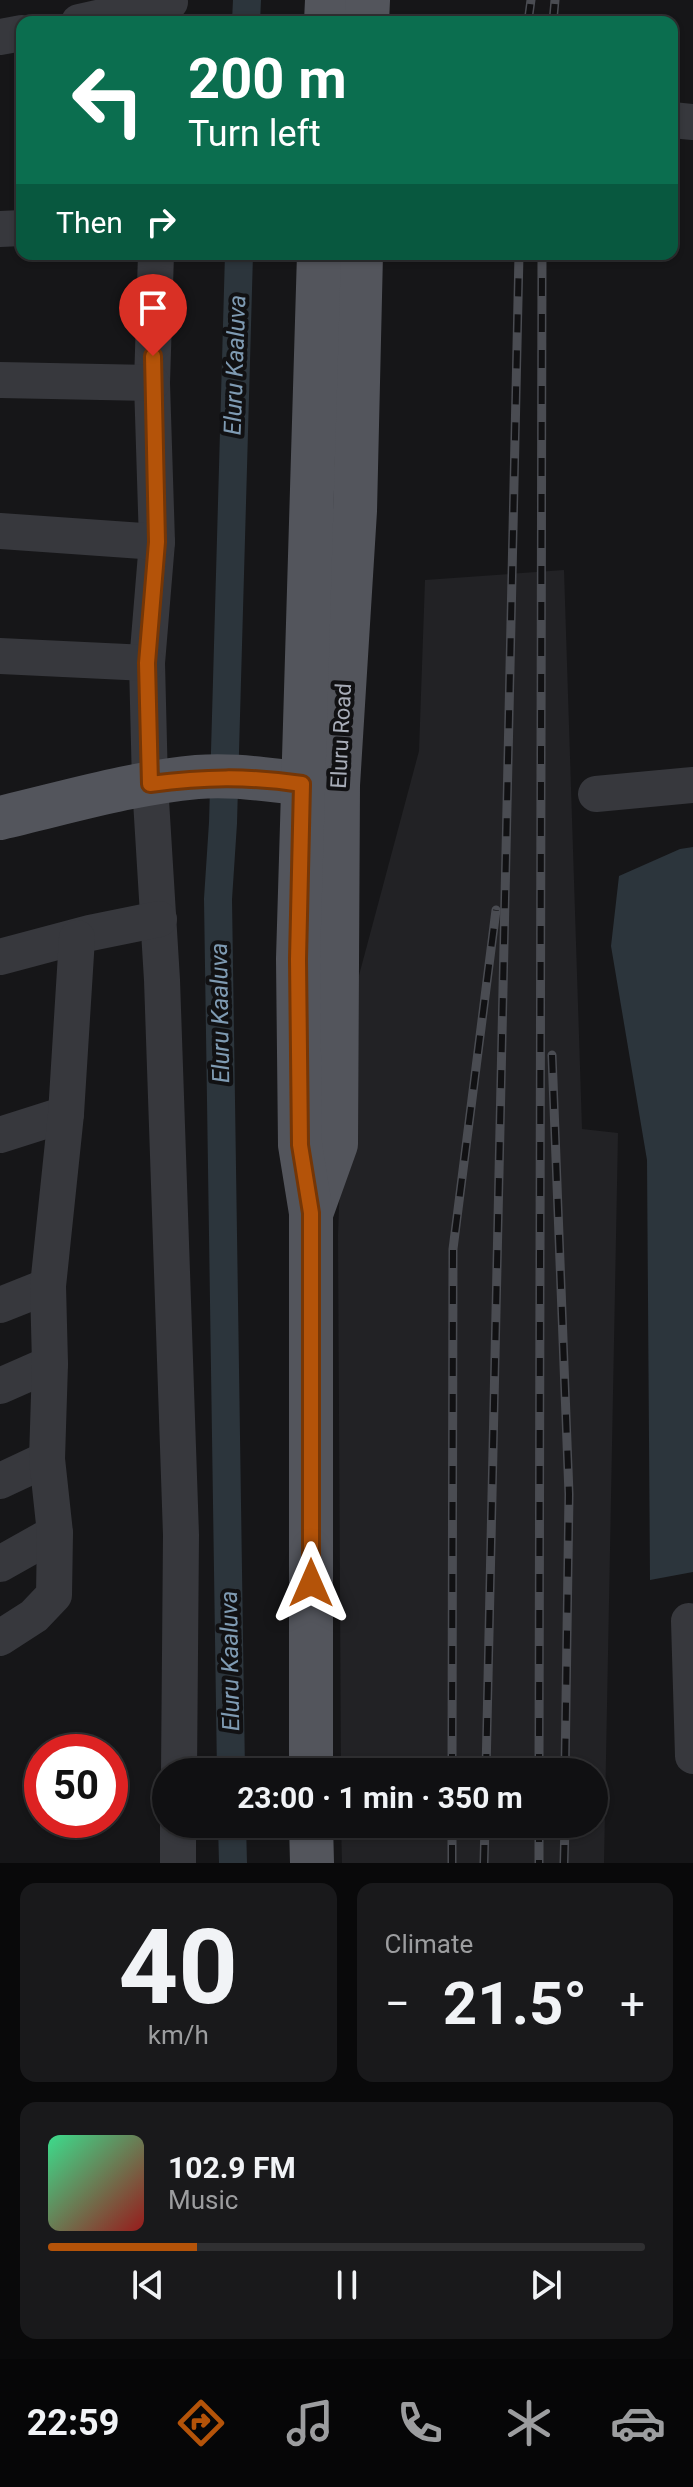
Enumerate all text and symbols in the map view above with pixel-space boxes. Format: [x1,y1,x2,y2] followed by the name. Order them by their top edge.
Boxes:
[188,46,347,112] text: 200 m
[56,48,160,152] icon: left
[188,113,321,155] text: Turn left
[139,200,183,244] icon: right
[56,205,123,240] text: Then
[119,274,187,356] pin
[131,286,175,330] icon: arrive
[219,294,251,436] water label: Eluru Kaaluva
[326,683,356,789] street label: Eluru Road
[205,943,235,1083] water label: Eluru Kaaluva
[269,1541,353,1625] position arrow
[215,1591,245,1731] water label: Eluru Kaaluva
[24,1734,128,1838] speed limit sign: 50
[237,1780,523,1815] text: 23:00 · 1 min · 350 m
[119,1907,238,2028] text: 40
[385,1929,473,1959] text: Climate
[443,1968,587,2039] text: 21.5°
[385,1978,410,2030] text: −
[620,1978,645,2030] text: +
[148,2020,209,2050] text: km/h
[168,2150,296,2185] text: 102.9 FM
[168,2185,238,2215] text: Music
[126,2263,170,2307] icon: previous
[325,2263,369,2307] icon: pause
[524,2263,568,2307] icon: next
[173,2395,229,2451] icon: directions
[282,2395,338,2451] icon: music
[392,2395,448,2451] icon: phone
[501,2395,557,2451] icon: climate
[610,2395,666,2451] icon: car
[27,2402,119,2444] text: 22:59

